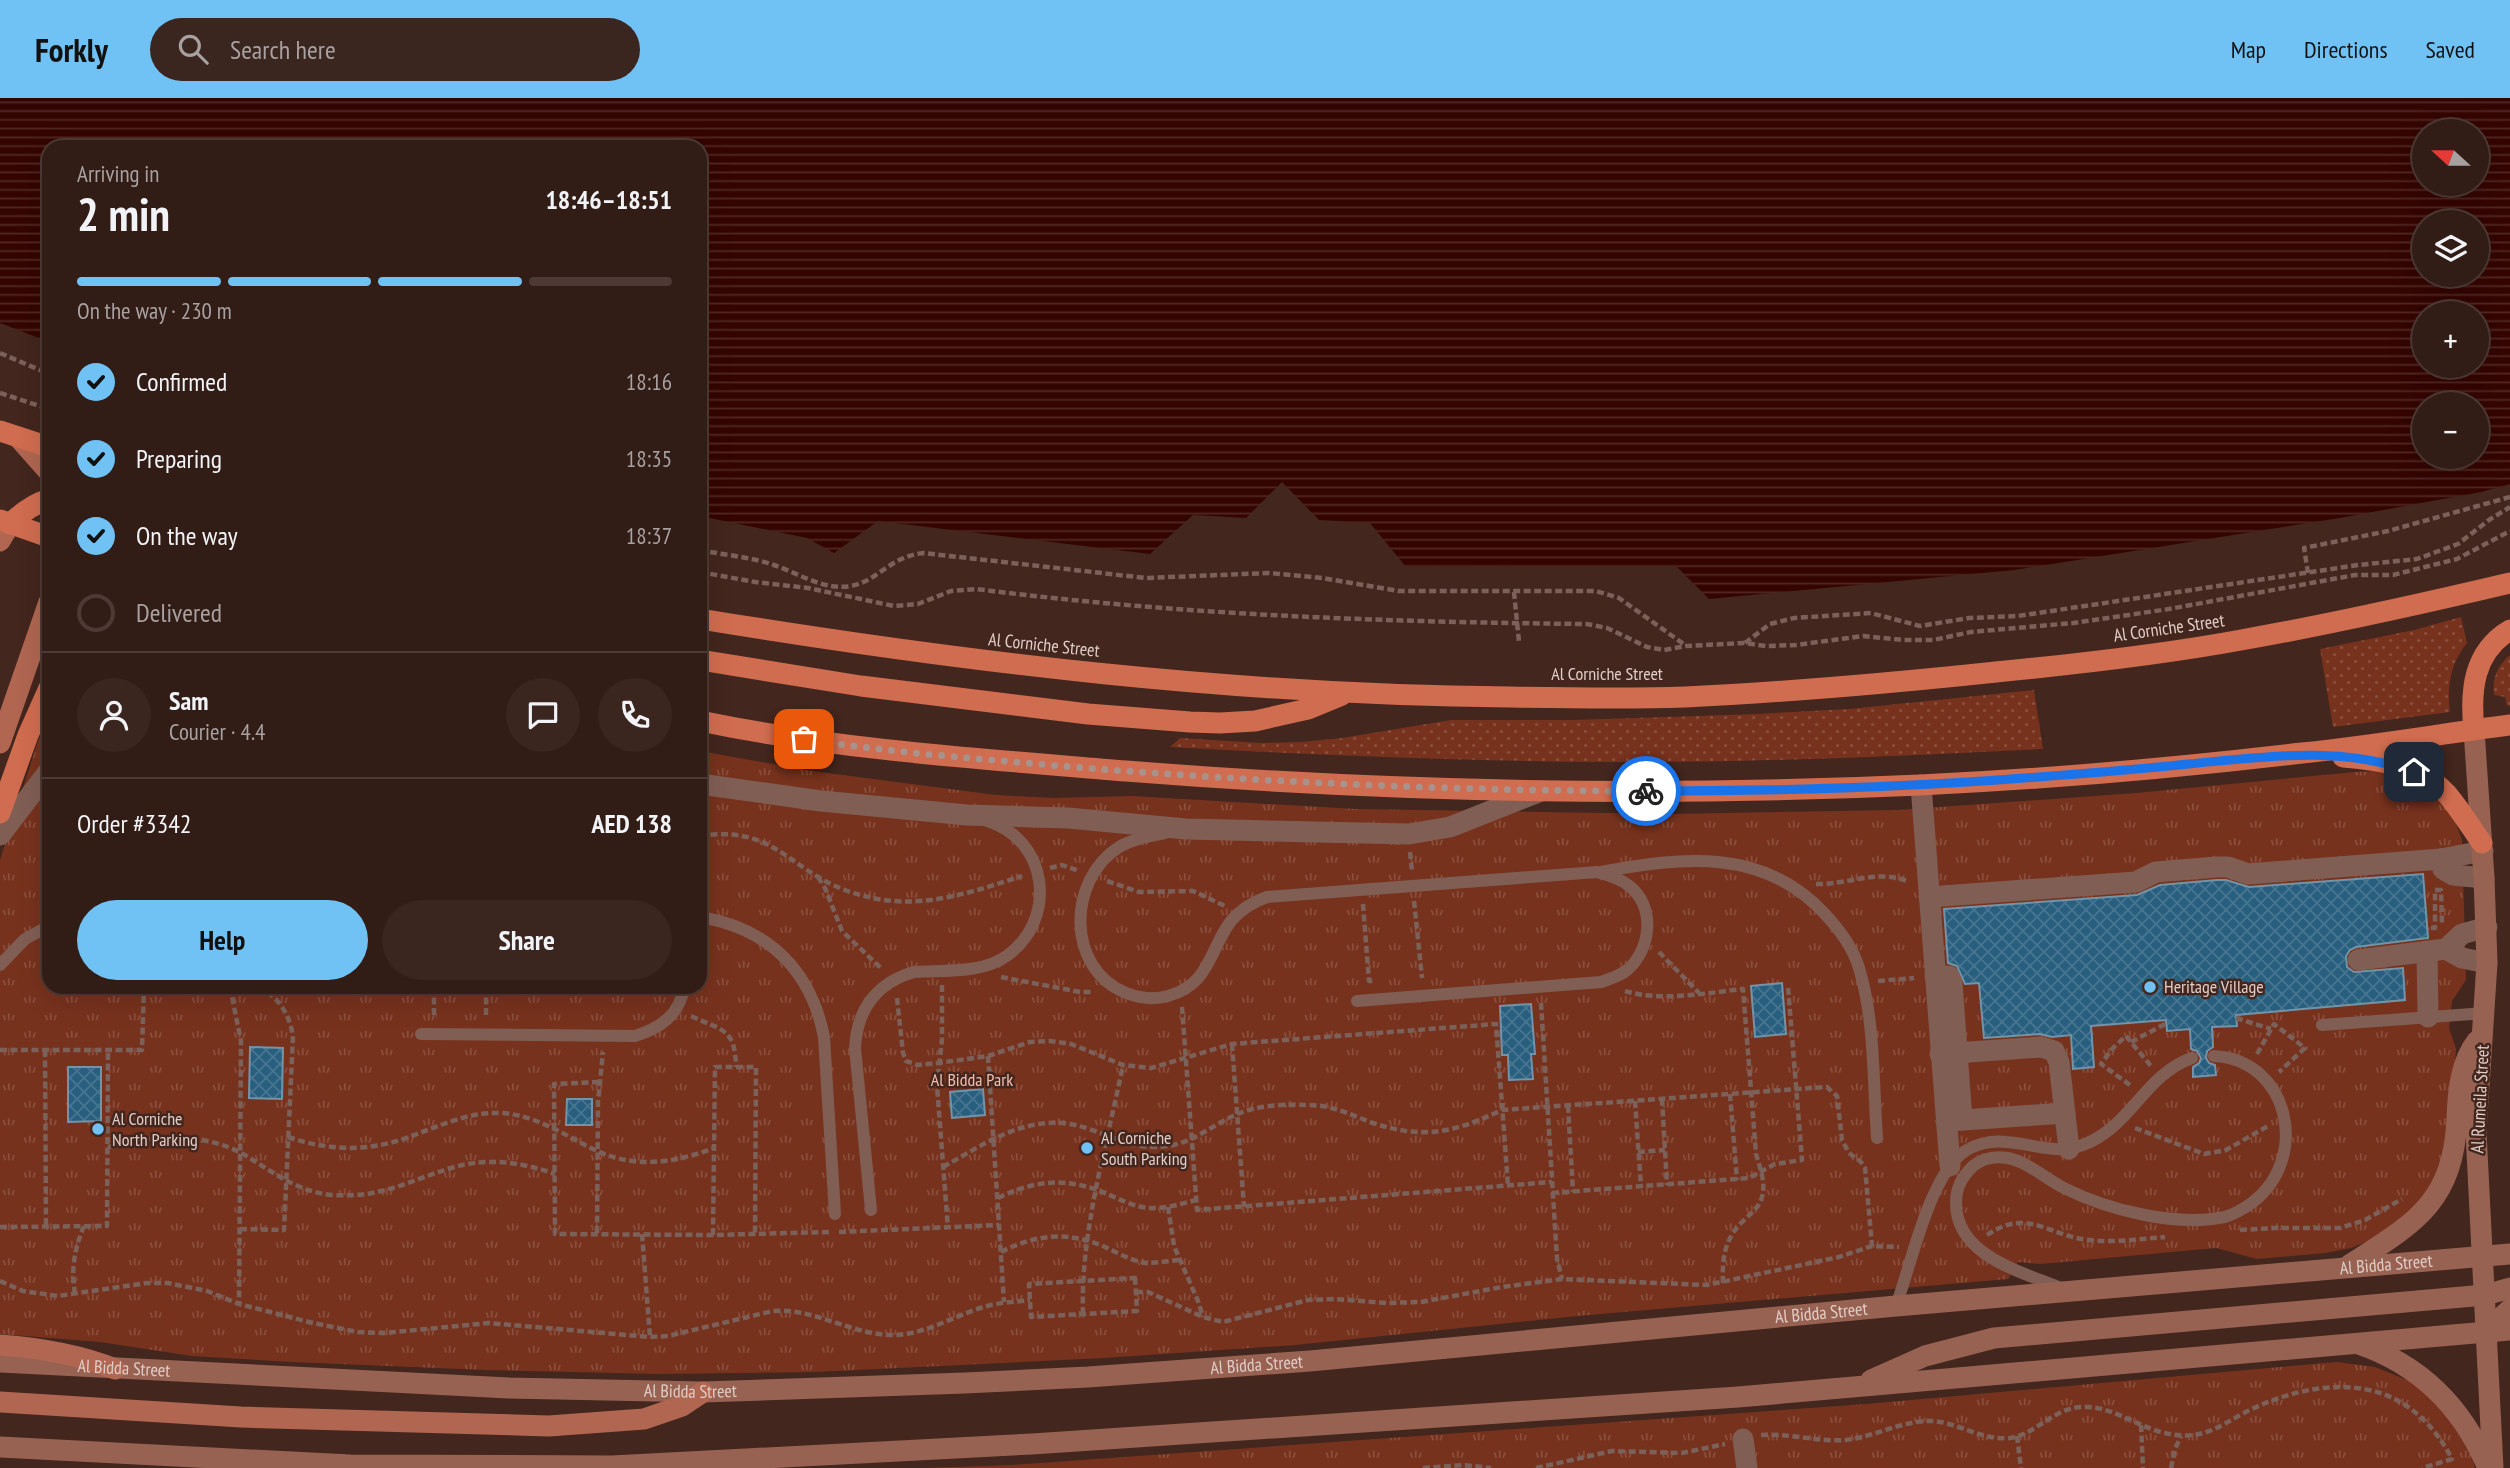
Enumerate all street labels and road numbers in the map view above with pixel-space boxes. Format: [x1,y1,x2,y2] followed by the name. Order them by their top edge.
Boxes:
[2112,608,2226,647] street label: Al Corniche Street
[987,627,1101,662] street label: Al Corniche Street
[1551,662,1663,685] street label: Al Corniche Street
[2465,1044,2494,1154] street label: Al Rumeila Street
[2339,1249,2433,1279] street label: Al Bidda Street
[1774,1297,1868,1328] street label: Al Bidda Street
[1209,1350,1304,1379] street label: Al Bidda Street
[77,1354,171,1382] street label: Al Bidda Street
[644,1379,737,1403] street label: Al Bidda Street

